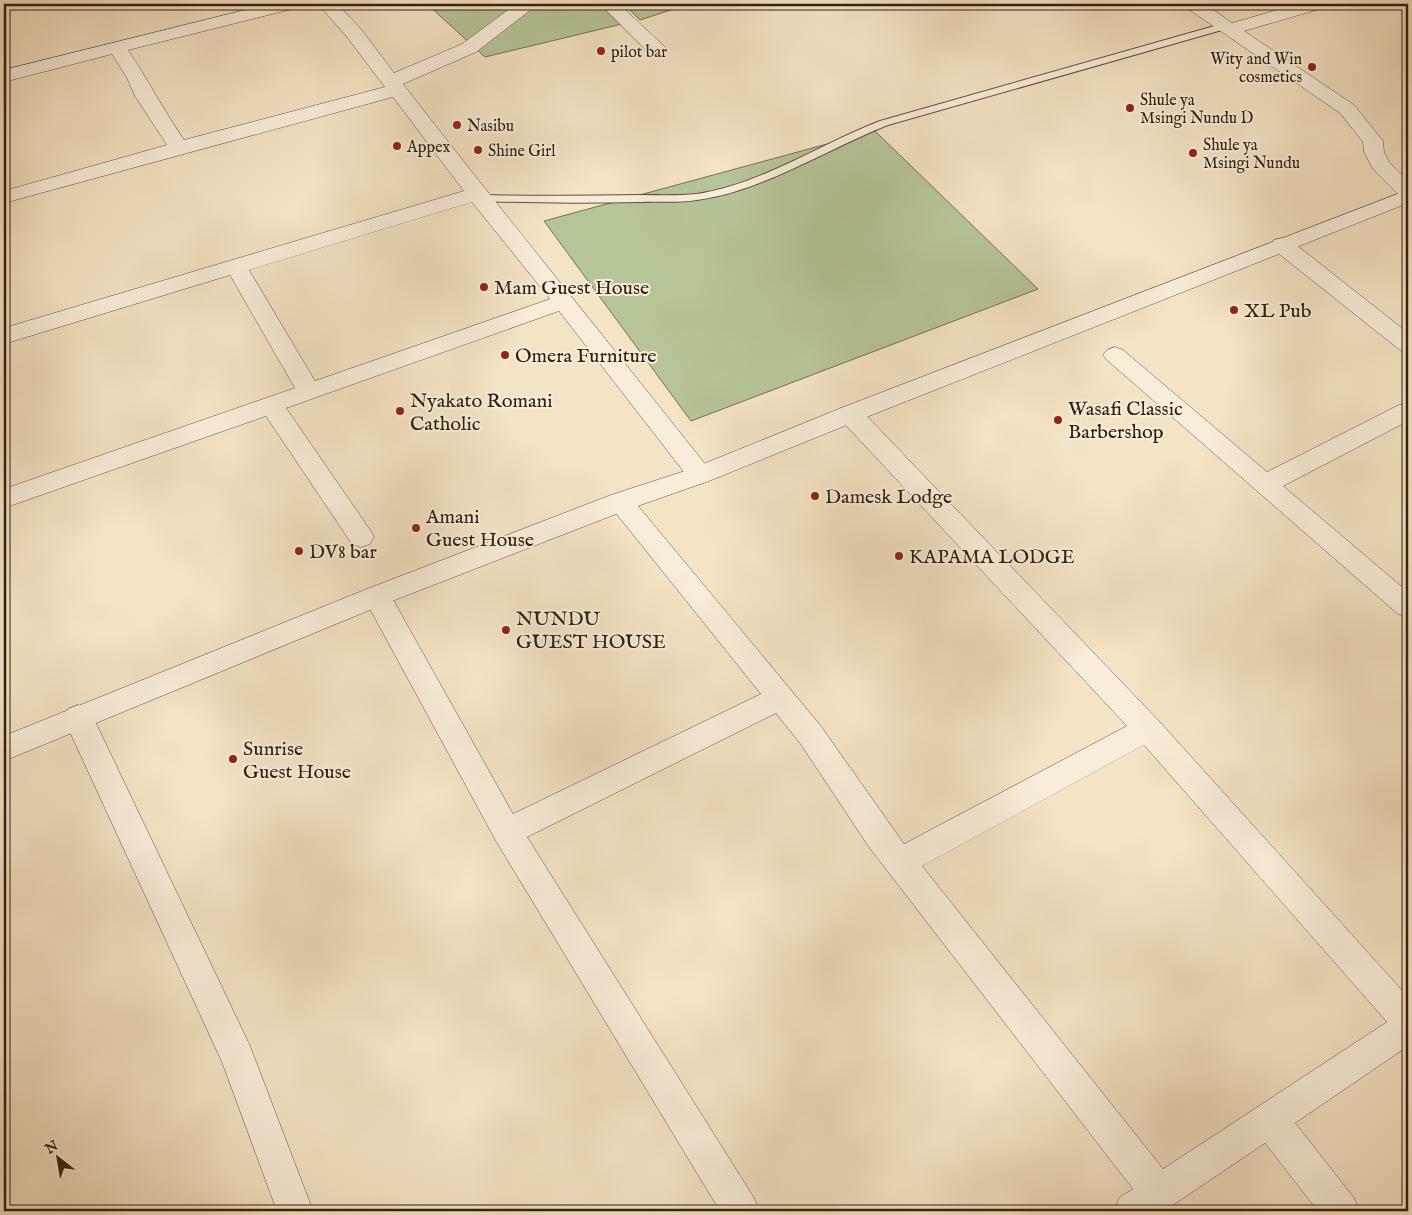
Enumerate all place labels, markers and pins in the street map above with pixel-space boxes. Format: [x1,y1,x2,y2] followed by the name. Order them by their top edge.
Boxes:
[611,43,667,63] place label: pilot bar
[595,45,607,57] marker: pilot bar
[1210,50,1302,88] place label: Wity and Win cosmetics
[1306,61,1318,73] marker: Wity and Win cosmetics
[1140,91,1253,129] place label: Shule ya Msingi Nundu D
[1124,102,1136,114] marker: Shule ya Msingi Nundu D
[467,117,514,137] place label: Nasibu
[451,119,463,131] marker: Nasibu
[1203,136,1300,174] place label: Shule ya Msingi Nundu
[406,138,451,158] place label: Appex
[391,140,403,152] marker: Appex
[488,142,556,162] place label: Shine Girl
[472,144,484,156] marker: Shine Girl
[1187,147,1199,159] marker: Shule ya Msingi Nundu
[494,276,649,301] place label: Mam Guest House
[478,281,490,293] marker: Mam Guest House
[1244,299,1312,324] place label: XL Pub
[1228,304,1240,316] marker: XL Pub
[515,344,656,369] place label: Omera Furniture
[499,349,511,361] marker: Omera Furniture
[410,389,553,437] place label: Nyakato Romani Catholic
[1068,397,1183,445] place label: Wasafi Classic Barbershop
[394,405,406,417] marker: Nyakato Romani Catholic
[1052,414,1064,426] marker: Wasafi Classic Barbershop
[825,485,952,510] place label: Damesk Lodge
[809,490,821,502] marker: Damesk Lodge
[425,505,534,553] place label: Amani Guest House
[410,522,422,534] marker: Amani Guest House
[309,540,377,565] place label: DV8 bar
[293,545,305,557] marker: DV8 bar
[909,545,1075,570] place label: KAPAMA LODGE
[893,550,905,562] marker: KAPAMA LODGE
[516,607,666,655] place label: NUNDU GUEST HOUSE
[500,624,512,636] marker: NUNDU GUEST HOUSE
[243,737,351,785] place label: Sunrise Guest House
[227,753,239,765] marker: Sunrise Guest House

